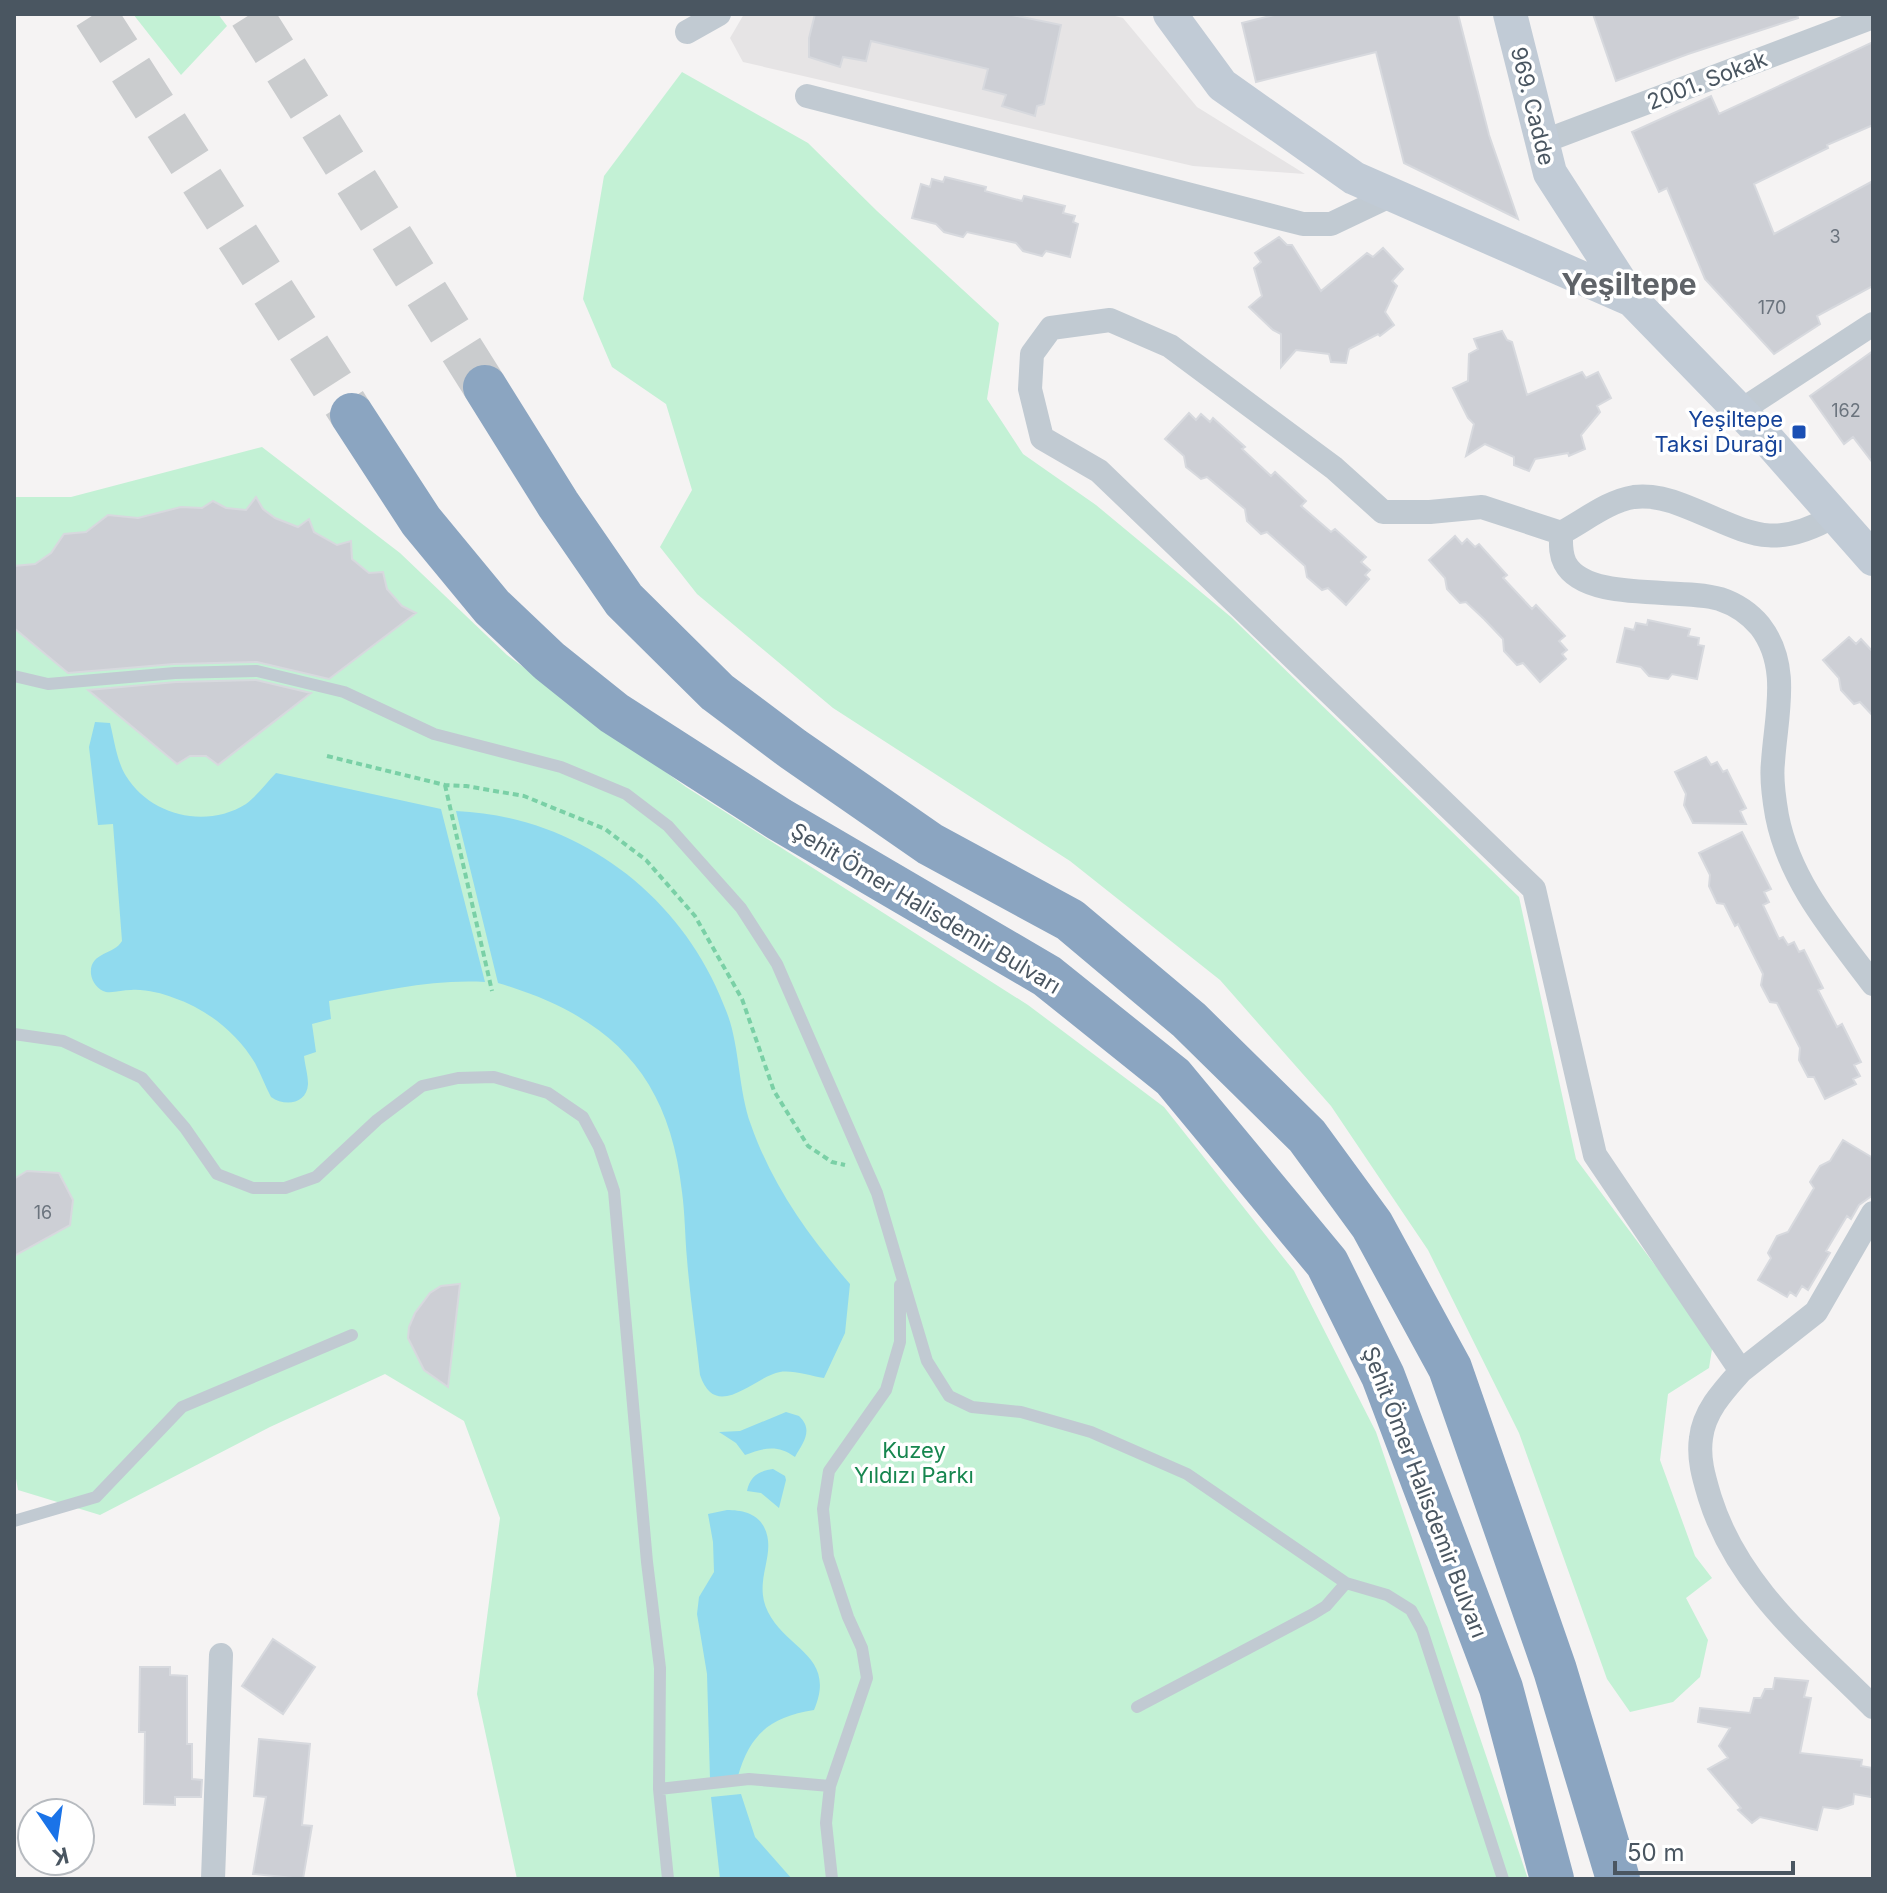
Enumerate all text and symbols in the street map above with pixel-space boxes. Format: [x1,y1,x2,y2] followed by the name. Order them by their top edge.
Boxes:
[1506,44,1560,168] street label: 969. Cadde
[1643,45,1771,115] street label: 2001. Sokak
[1829,226,1841,247] house number: 3
[1561,266,1697,302] district label: Yeşiltepe
[1758,297,1786,318] house number: 170
[1831,400,1861,421] house number: 162
[1655,406,1783,457] place label: Yeşiltepe Taksi Durağı
[1790,423,1808,441] marker: Yeşiltepe Taksi Durağı
[787,817,1065,999] street label: Şehit Ömer Halisdemir Bulvarı
[34,1202,52,1223] house number: 16
[1357,1343,1493,1641] street label: Şehit Ömer Halisdemir Bulvarı
[854,1437,974,1488] park label: Kuzey Yıldızı Parkı
[16,1797,96,1877] north arrow
[1615,1825,1793,1875] scale bar
[1627,1838,1685,1867] text: 50 m
[50,1842,71,1871] text: K

